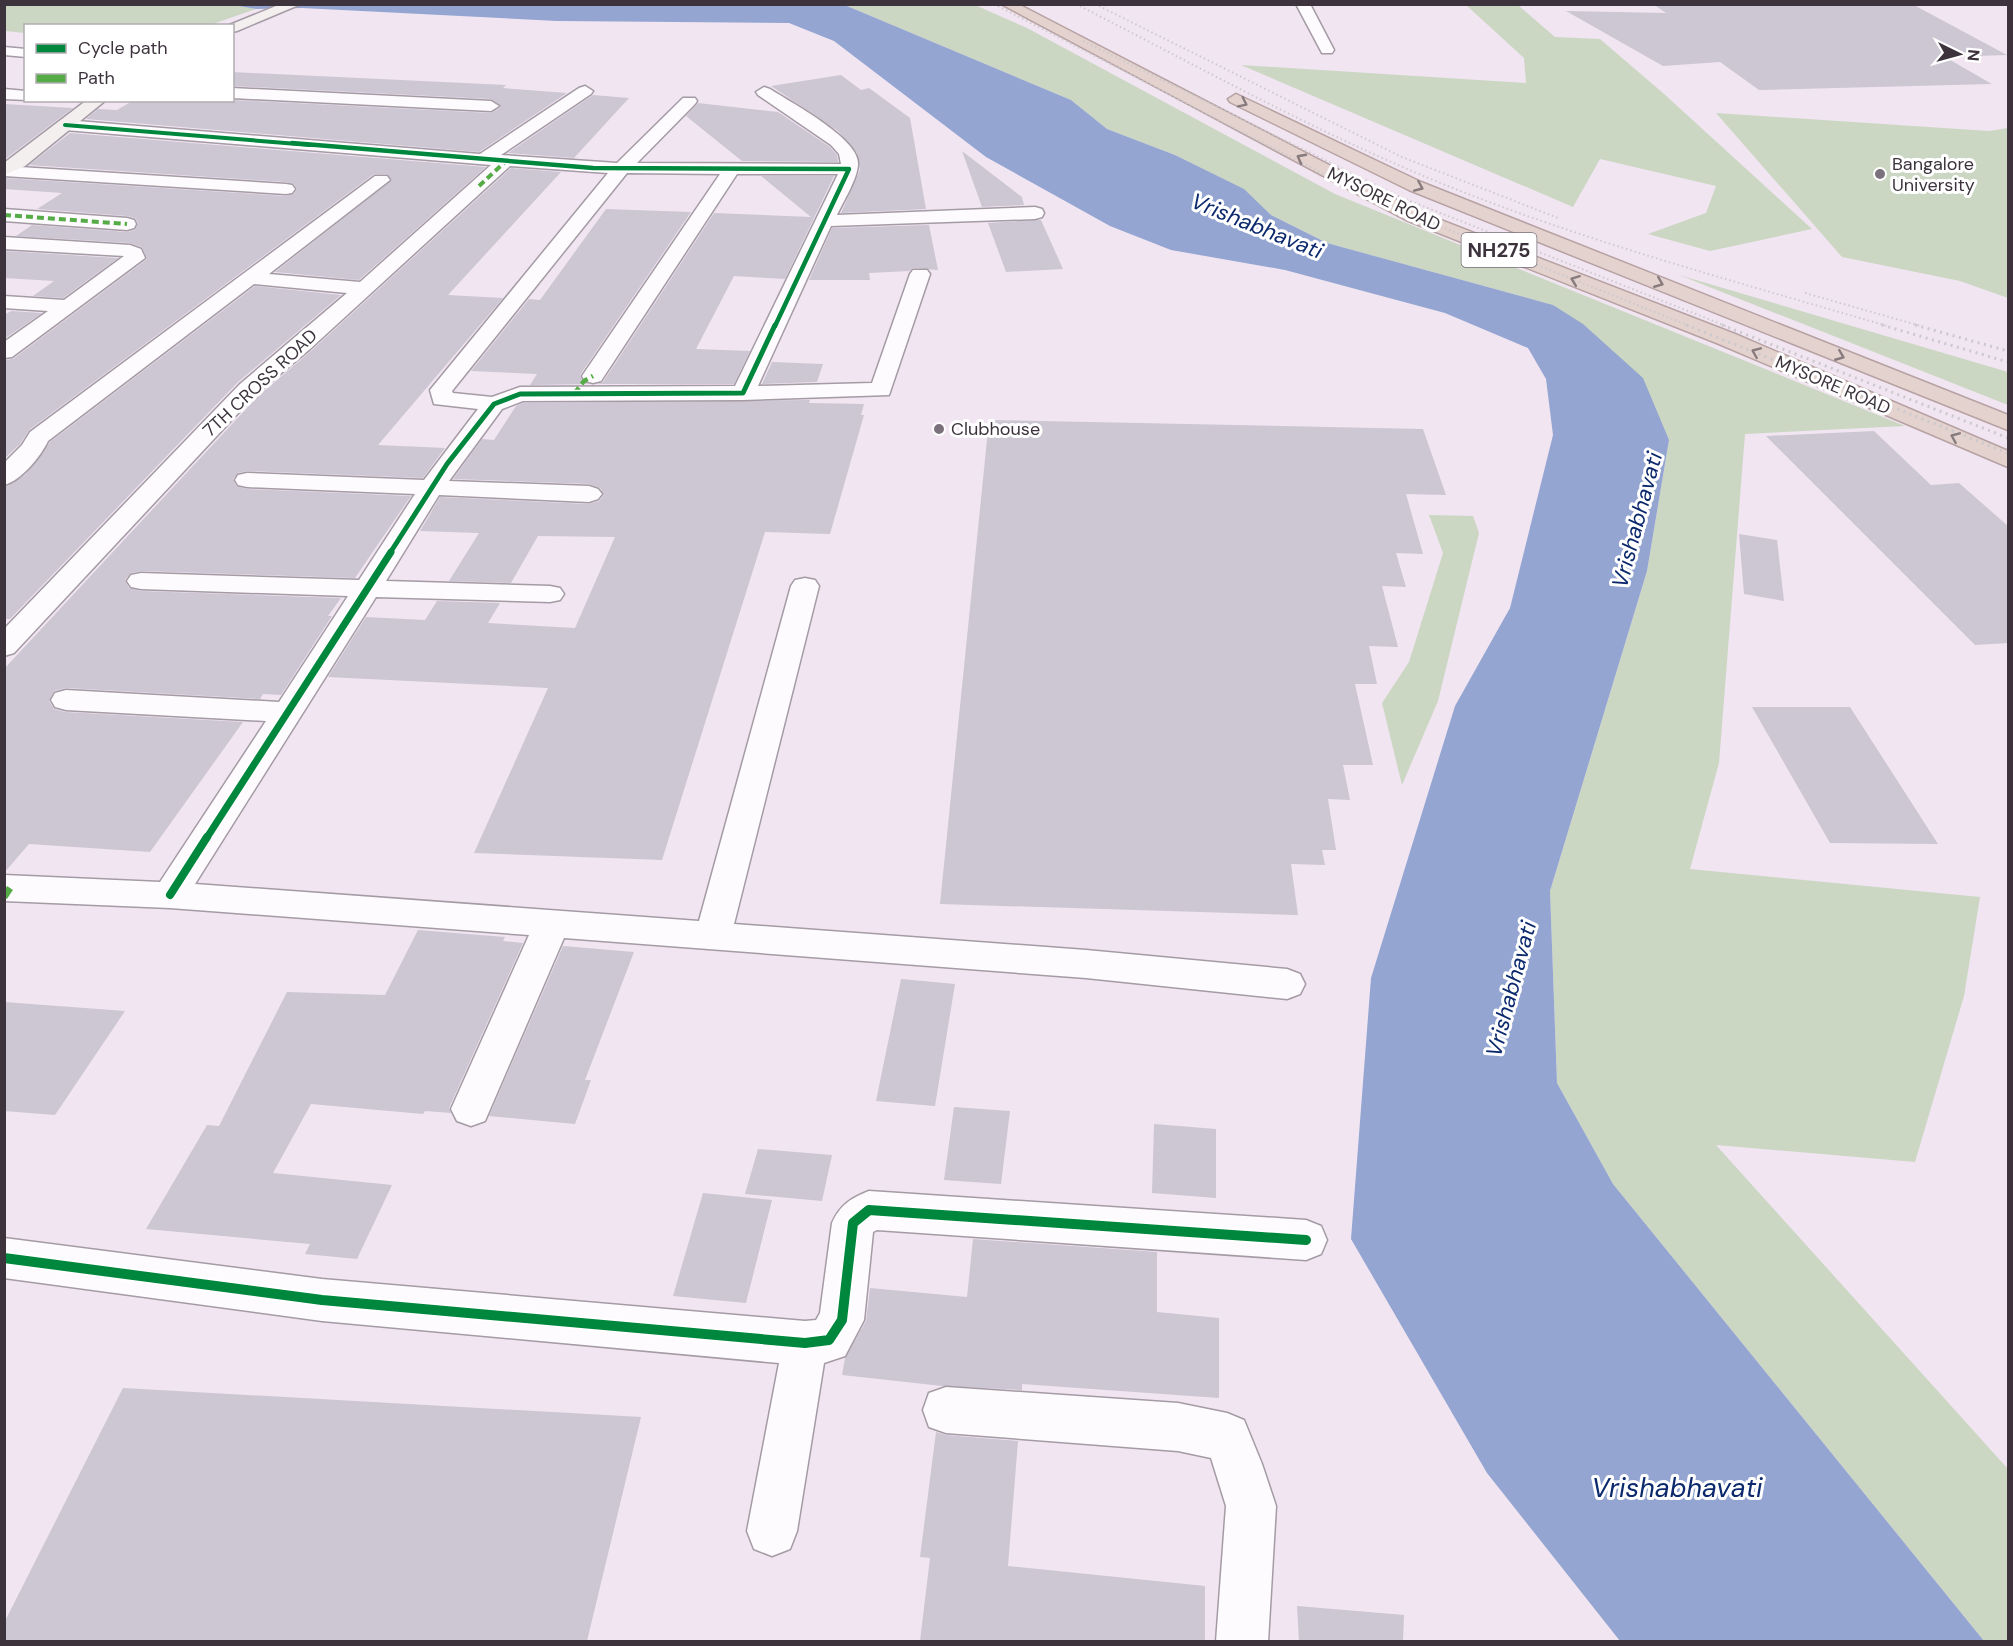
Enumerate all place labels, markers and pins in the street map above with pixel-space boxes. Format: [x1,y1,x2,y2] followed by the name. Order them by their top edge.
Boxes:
[1892,152,1975,197] place label: Bangalore University
[1873,167,1887,181] marker: Bangalore University
[951,417,1040,441] place label: Clubhouse
[932,422,946,436] marker: Clubhouse

